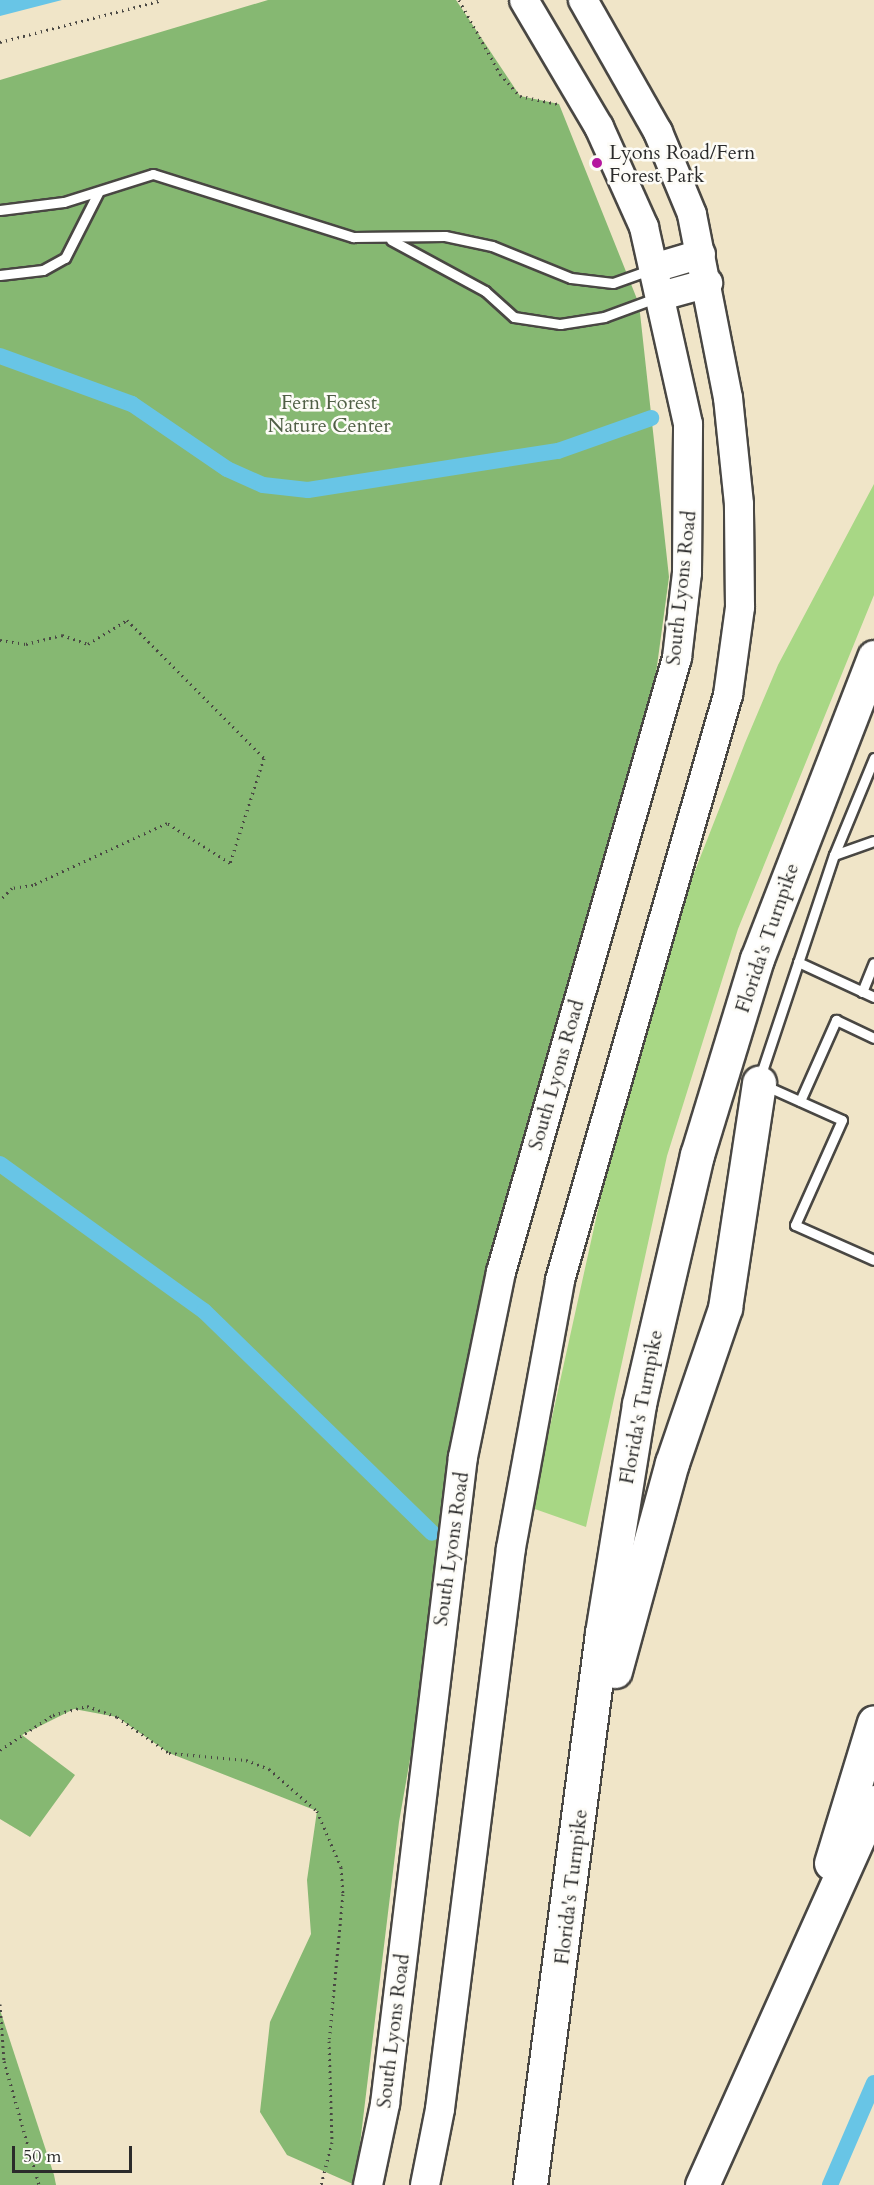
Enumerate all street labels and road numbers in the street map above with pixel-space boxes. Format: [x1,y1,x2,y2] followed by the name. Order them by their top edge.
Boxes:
[661,510,701,666] street label: South Lyons Road
[730,860,804,1016] street label: Florida's Turnpike
[523,997,589,1153] street label: South Lyons Road
[614,1328,668,1486] street label: Florida's Turnpike
[428,1470,474,1628] street label: South Lyons Road
[550,1808,592,1966] street label: Florida's Turnpike
[372,1952,414,2110] street label: South Lyons Road

